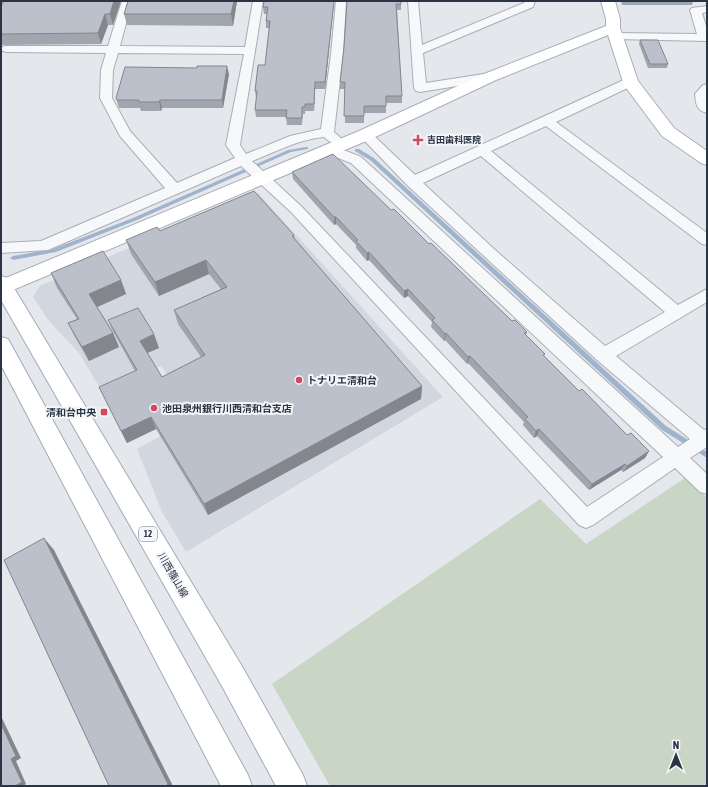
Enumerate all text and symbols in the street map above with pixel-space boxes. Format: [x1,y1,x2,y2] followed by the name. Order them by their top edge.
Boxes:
[412,134,424,146] marker: 吉田歯科医院
[427,135,481,145] place label: 吉田歯科医院
[294,375,304,385] marker: トナリエ清和台
[307,375,377,386] place label: トナリエ清和台
[149,403,159,413] marker: 池田泉州銀行川西清和台支店
[162,403,292,414] place label: 池田泉州銀行川西清和台支店
[46,407,97,418] place label: 清和台中央
[99,407,109,417] marker: 清和台中央
[139,527,157,541] road number: 12
[156,551,190,599] street label: 川西篠山線
[656,735,696,775] north arrow
[673,739,679,751] text: N

